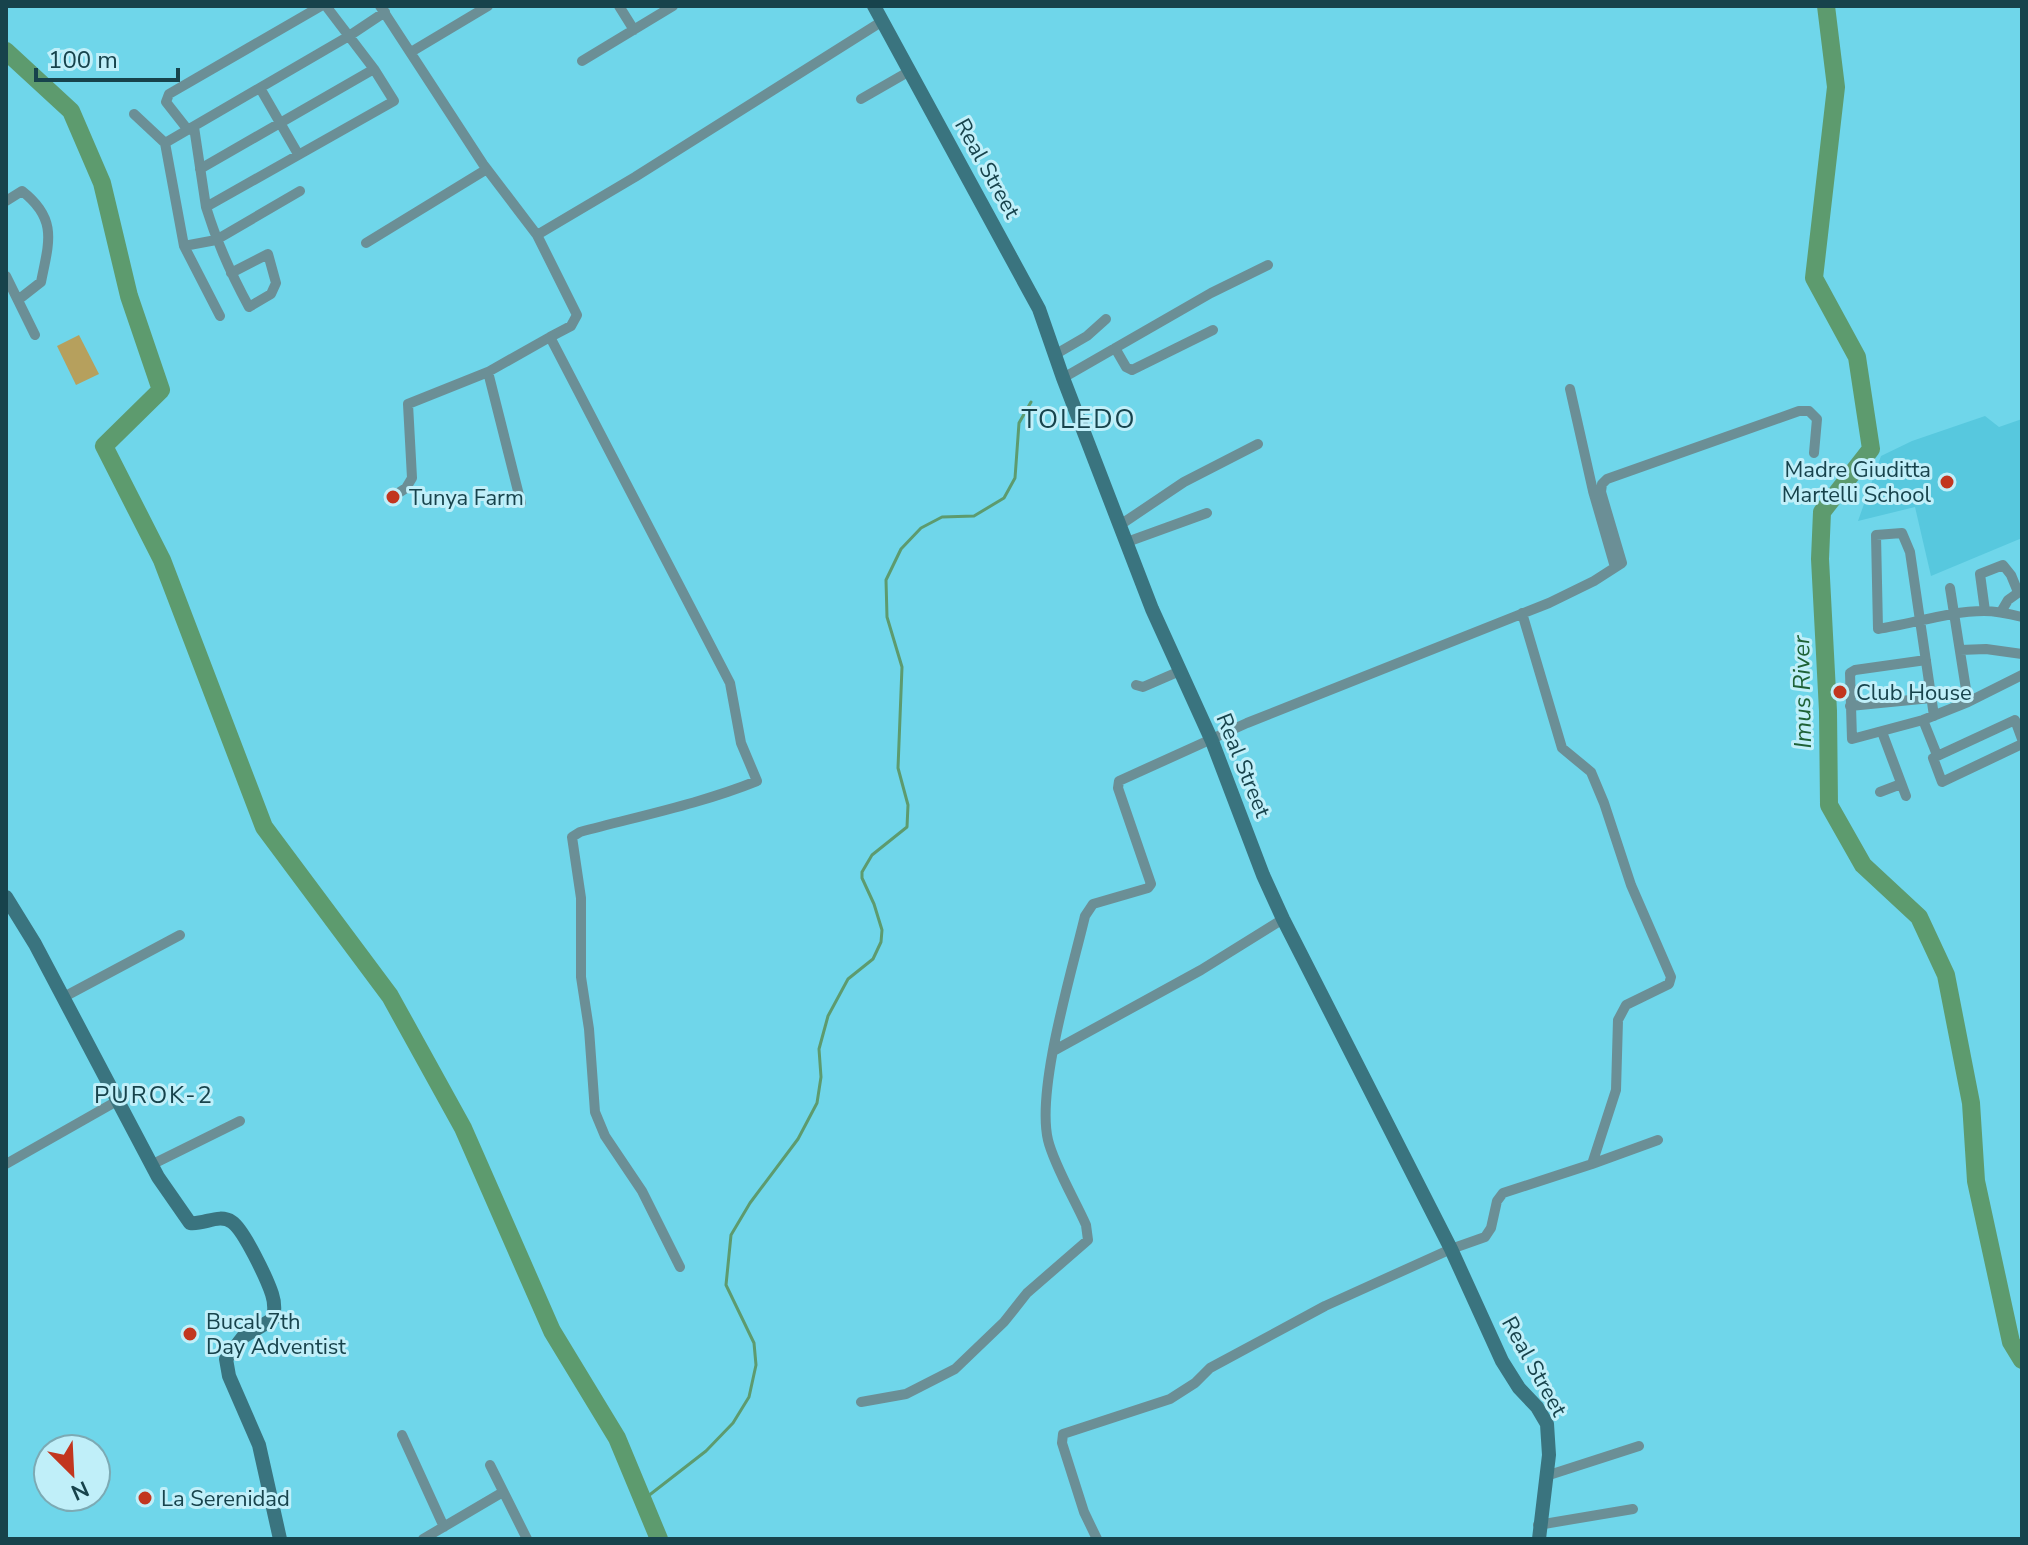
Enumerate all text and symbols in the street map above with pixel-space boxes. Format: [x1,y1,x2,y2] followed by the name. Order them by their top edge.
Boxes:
[36,32,178,82] scale bar
[48,44,118,76] text: 100 m
[947,113,1027,224] street label: Real Street
[1022,402,1136,437] district label: TOLEDO
[1782,455,1931,510] place label: Madre Giuditta Martelli School
[1938,473,1956,491] marker: Madre Giuditta Martelli School
[409,483,524,513] place label: Tunya Farm
[384,488,402,506] marker: Tunya Farm
[1785,634,1819,749] water label: Imus River
[1856,678,1972,708] place label: Club House
[1831,683,1849,701] marker: Club House
[1209,709,1278,822] street label: Real Street
[94,1079,214,1111] district label: PUROK-2
[206,1307,346,1362] place label: Bucal 7th Day Adventist
[1494,1311,1574,1422] street label: Real Street
[181,1325,199,1343] marker: Bucal 7th Day Adventist
[32,1433,112,1513] north arrow
[66,1473,93,1507] text: N
[161,1484,290,1514] place label: La Serenidad
[136,1489,154,1507] marker: La Serenidad

